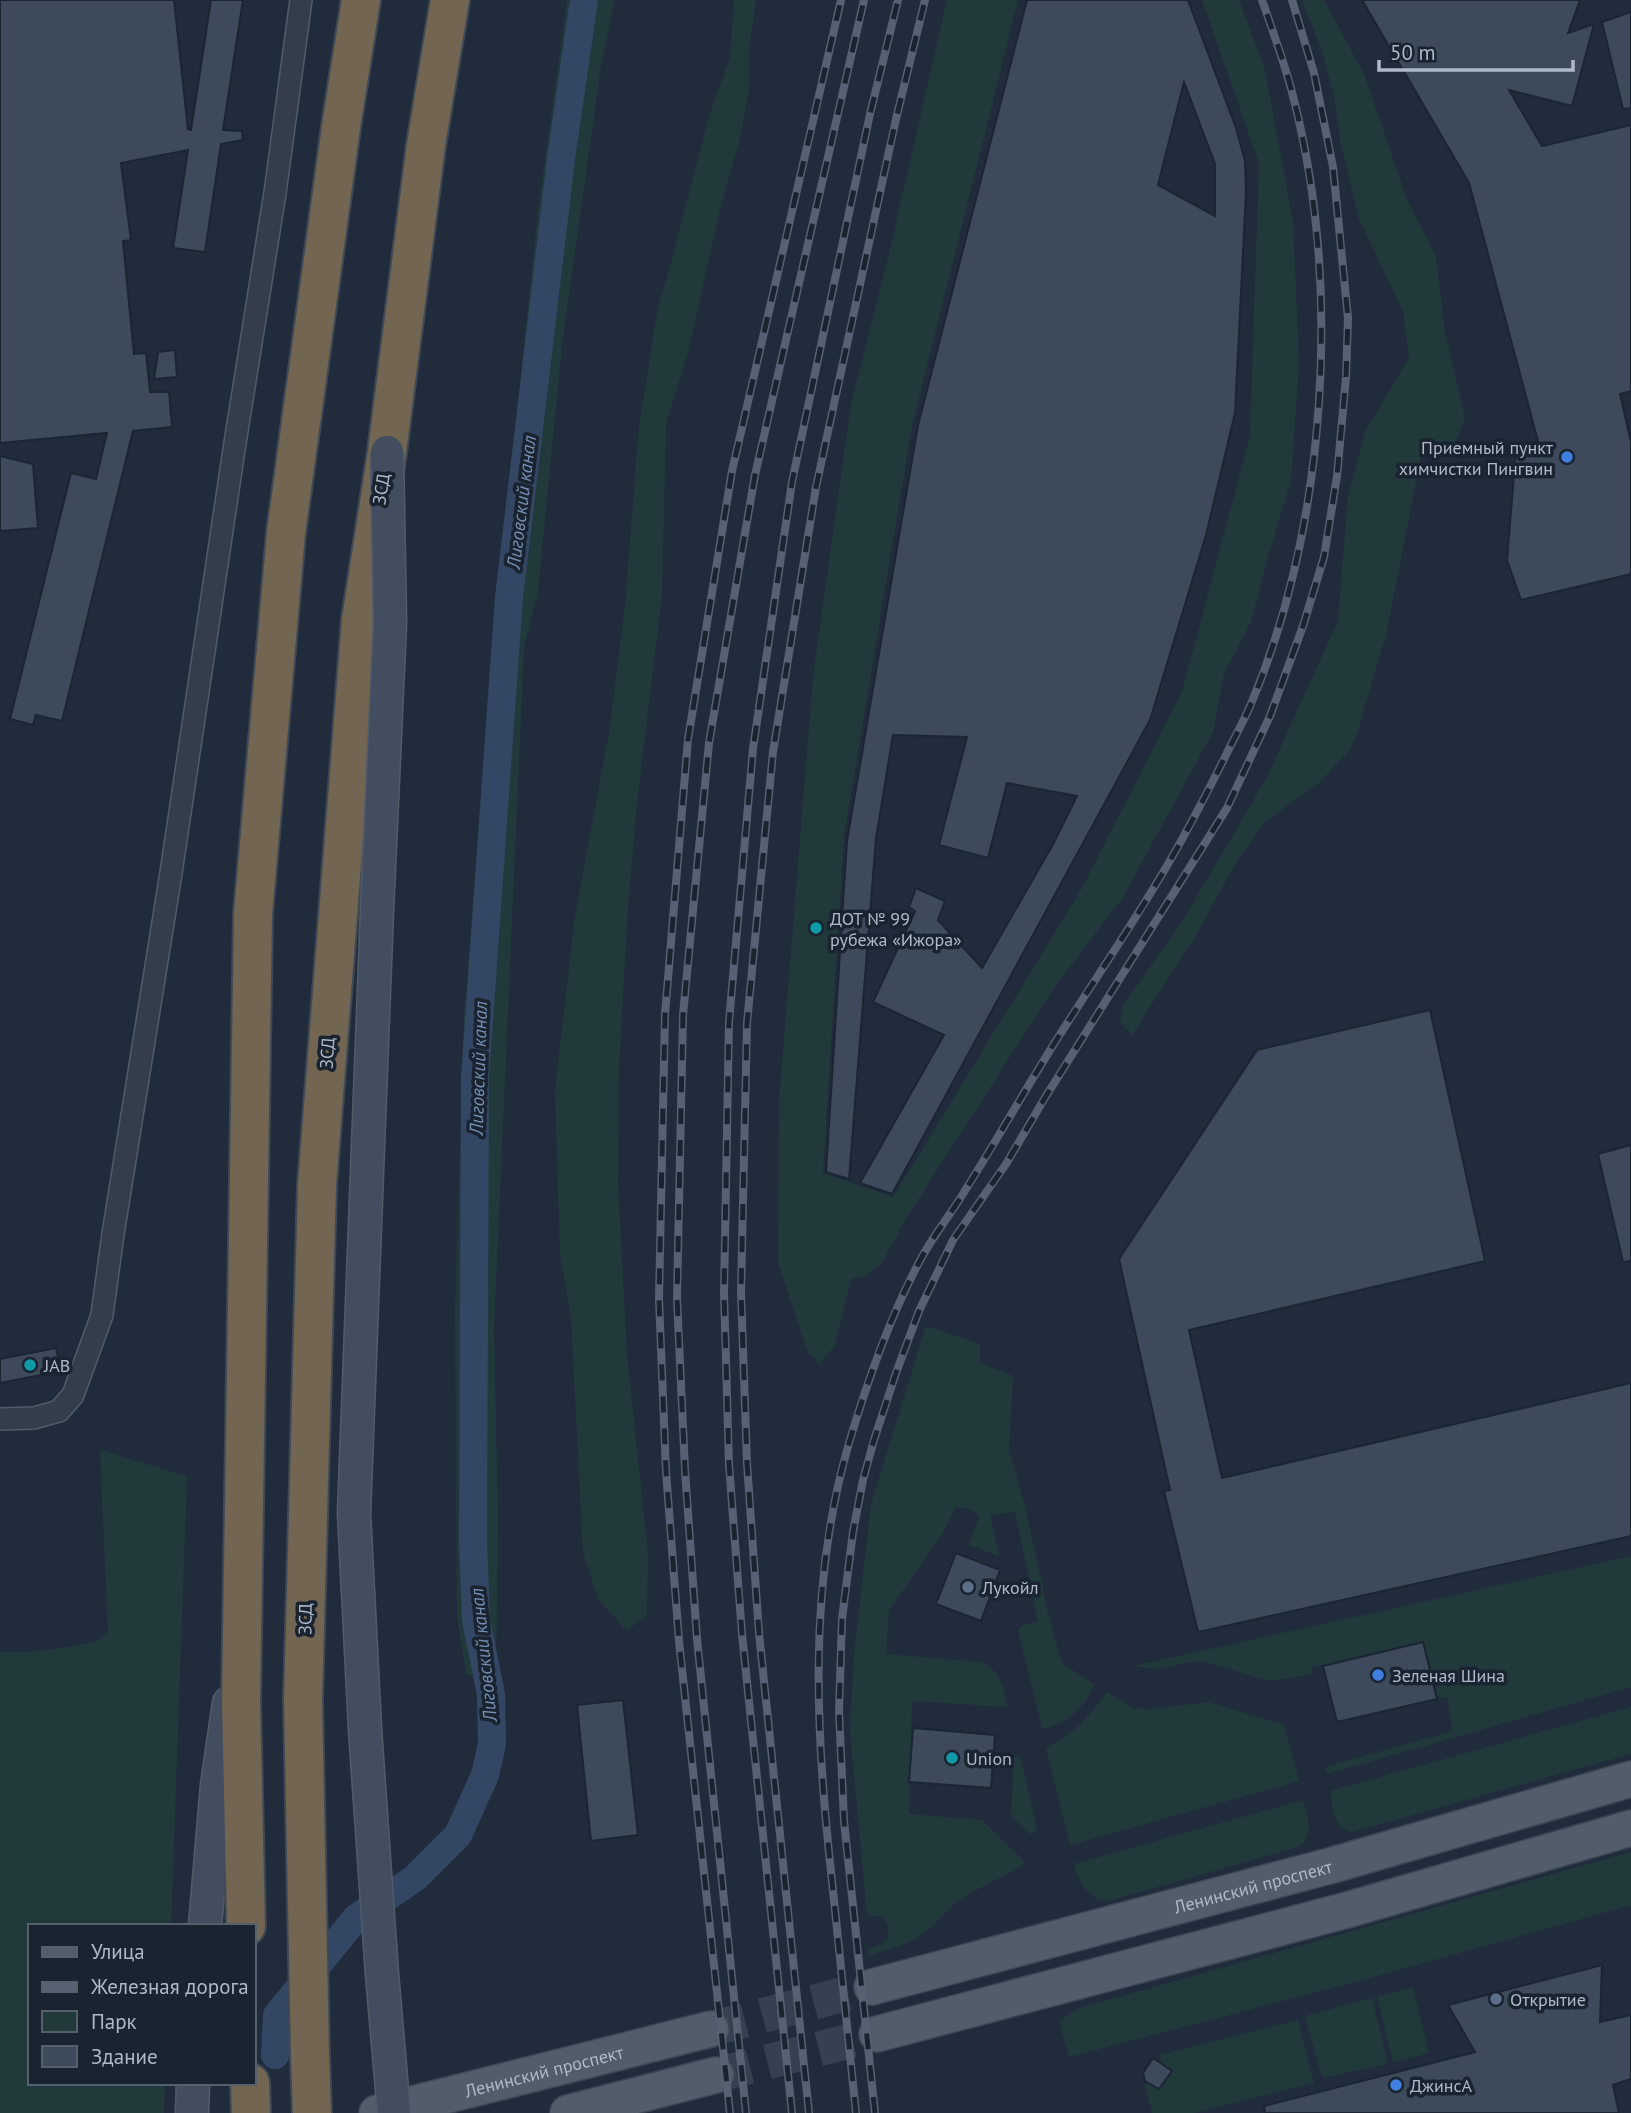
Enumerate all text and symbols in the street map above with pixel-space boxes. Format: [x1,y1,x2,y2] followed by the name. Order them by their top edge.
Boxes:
[1379,28,1573,72] scale bar
[1390,39,1436,66] text: 50 m
[501,433,541,571] water label: Лиговский канал
[1399,436,1554,480] place label: Приемный пункт химчистки Пингвин
[1559,449,1575,465] marker: Приемный пункт химчистки Пингвин
[367,472,395,506] street label: ЗСД
[830,907,962,951] place label: ДОТ № 99 рубежа «Ижора»
[808,920,824,936] marker: ДОТ № 99 рубежа «Ижора»
[464,1000,492,1137] water label: Лиговский канал
[314,1036,340,1070] street label: ЗСД
[43,1354,70,1377] place label: JAB
[22,1357,38,1373] marker: JAB
[981,1576,1039,1599] place label: Лукойл
[960,1579,976,1595] marker: Лукойл
[464,1586,502,1724] water label: Лиговский канал
[293,1603,317,1635] street label: ЗСД
[1392,1664,1505,1687] place label: Зеленая Шина
[1370,1667,1386,1683] marker: Зеленая Шина
[966,1747,1012,1770] place label: Union
[944,1750,960,1766] marker: Union
[1170,1854,1335,1918] street label: Ленинский проспект
[28,1924,256,2085] legend
[91,1938,145,1965] text: Улица
[90,1973,249,2000] text: Железная дорога
[1510,1988,1586,2011] place label: Открытие
[1488,1991,1504,2007] marker: Открытие
[91,2008,137,2035] text: Парк
[461,2040,626,2102] street label: Ленинский проспект
[91,2043,158,2070] text: Здание
[1410,2074,1473,2097] place label: ДжинсА
[1388,2077,1404,2093] marker: ДжинсА

